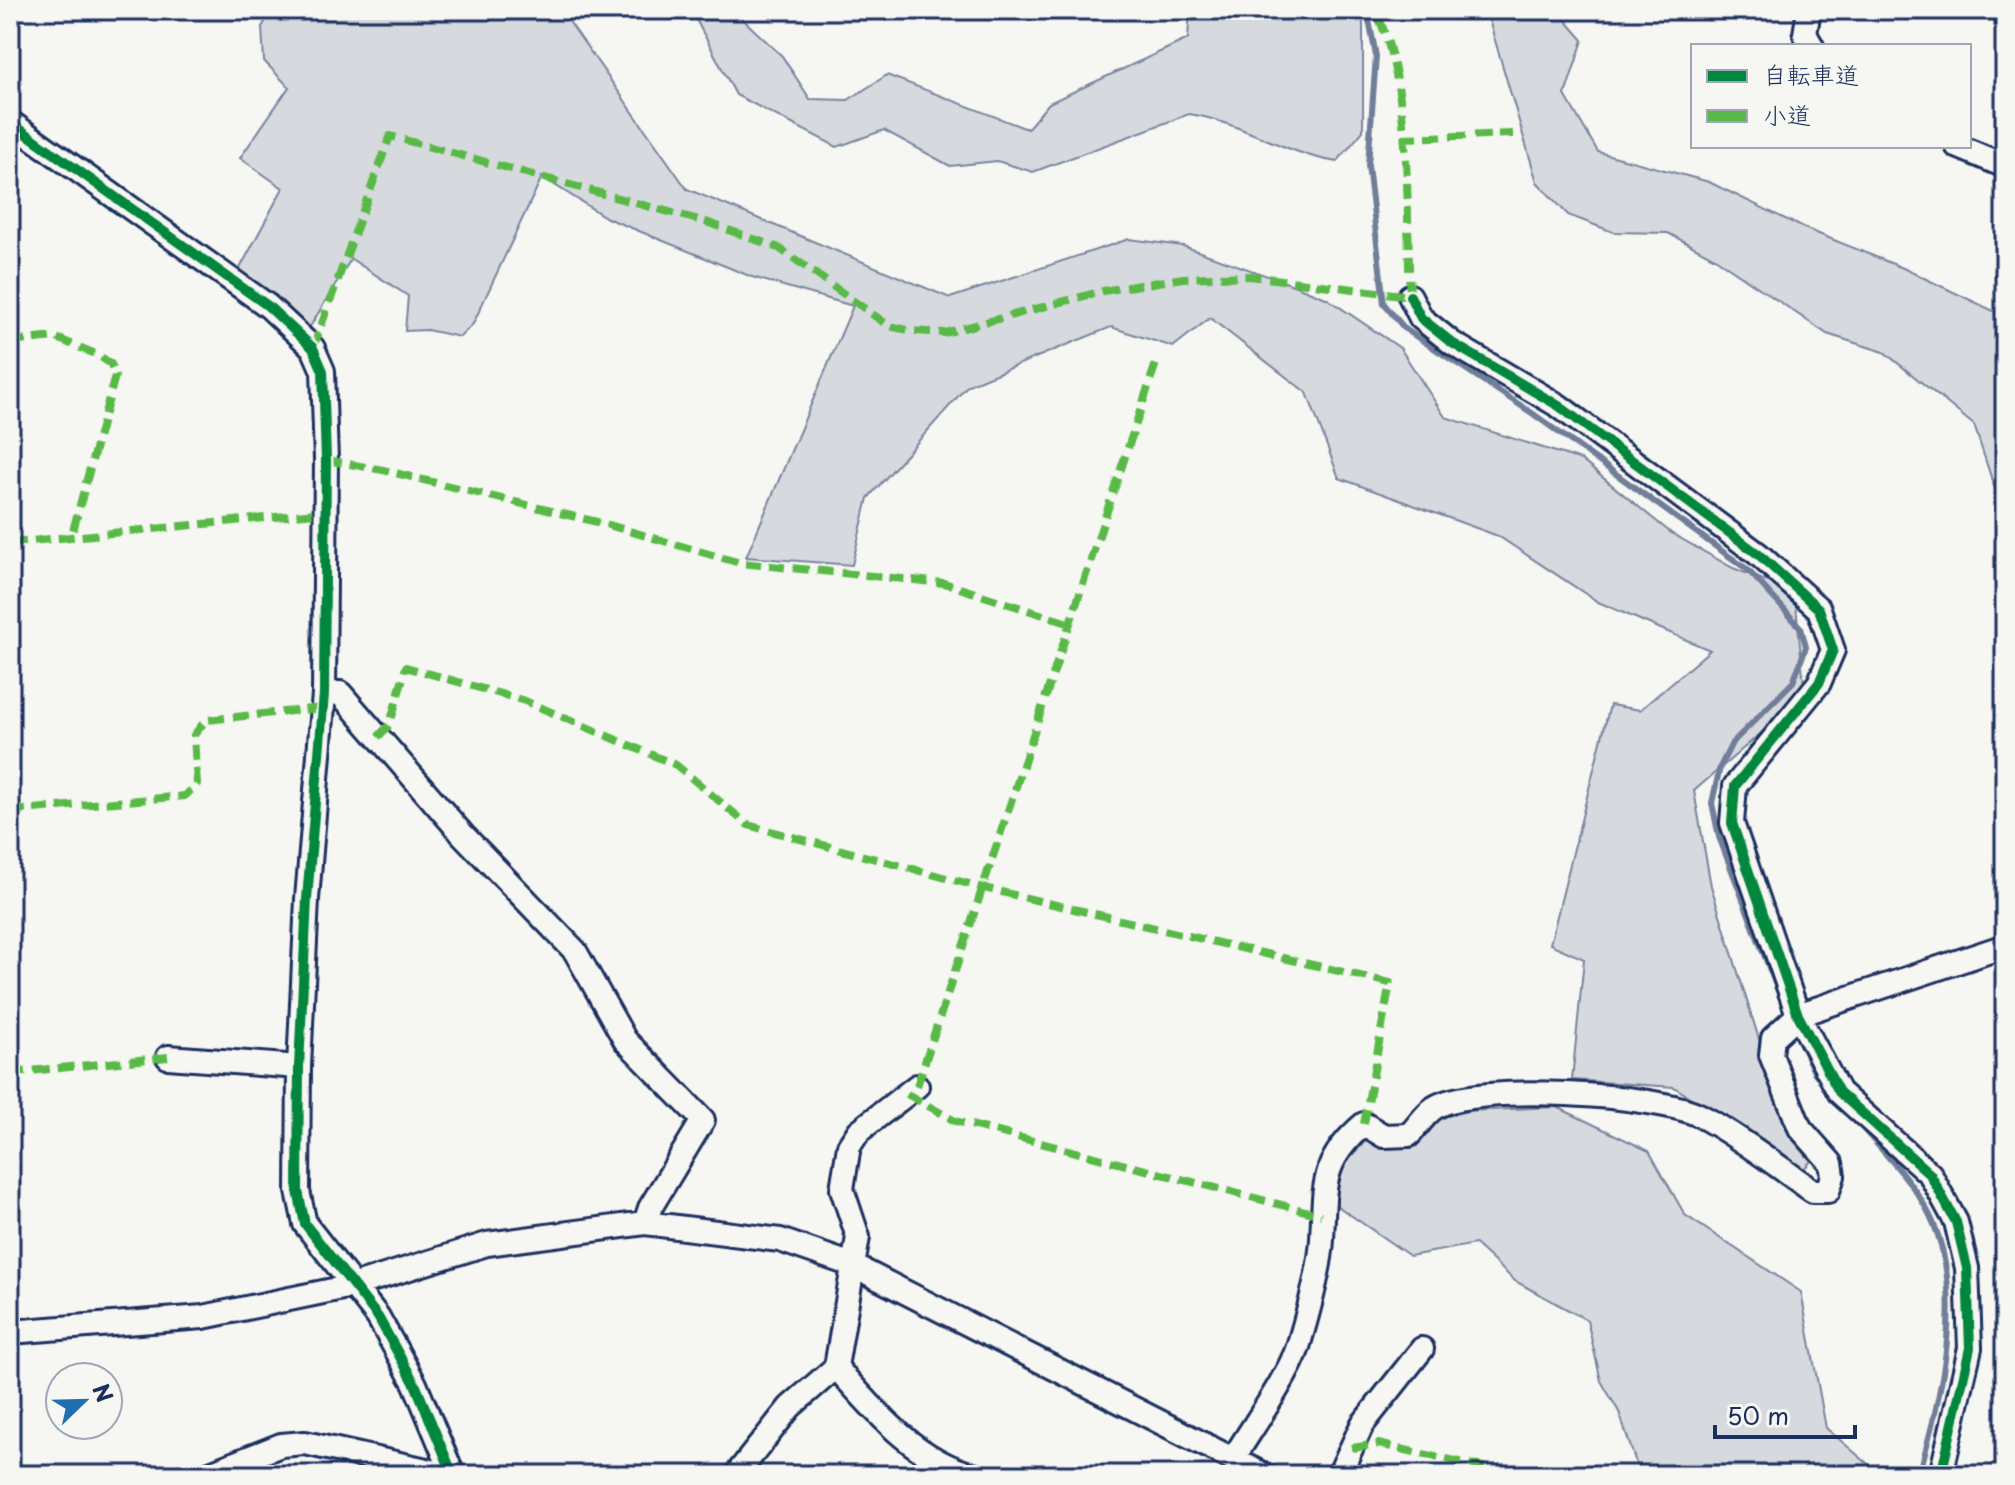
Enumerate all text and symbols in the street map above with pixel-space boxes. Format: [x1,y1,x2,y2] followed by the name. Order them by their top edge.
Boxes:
[1691,44,1971,148] legend
[1763,56,1859,92] text: 自転車道
[1763,96,1811,132] text: 小道
[44,1361,124,1441] north arrow
[85,1378,122,1407] text: N
[1715,1389,1855,1439] scale bar
[1727,1397,1789,1433] text: 50 m

